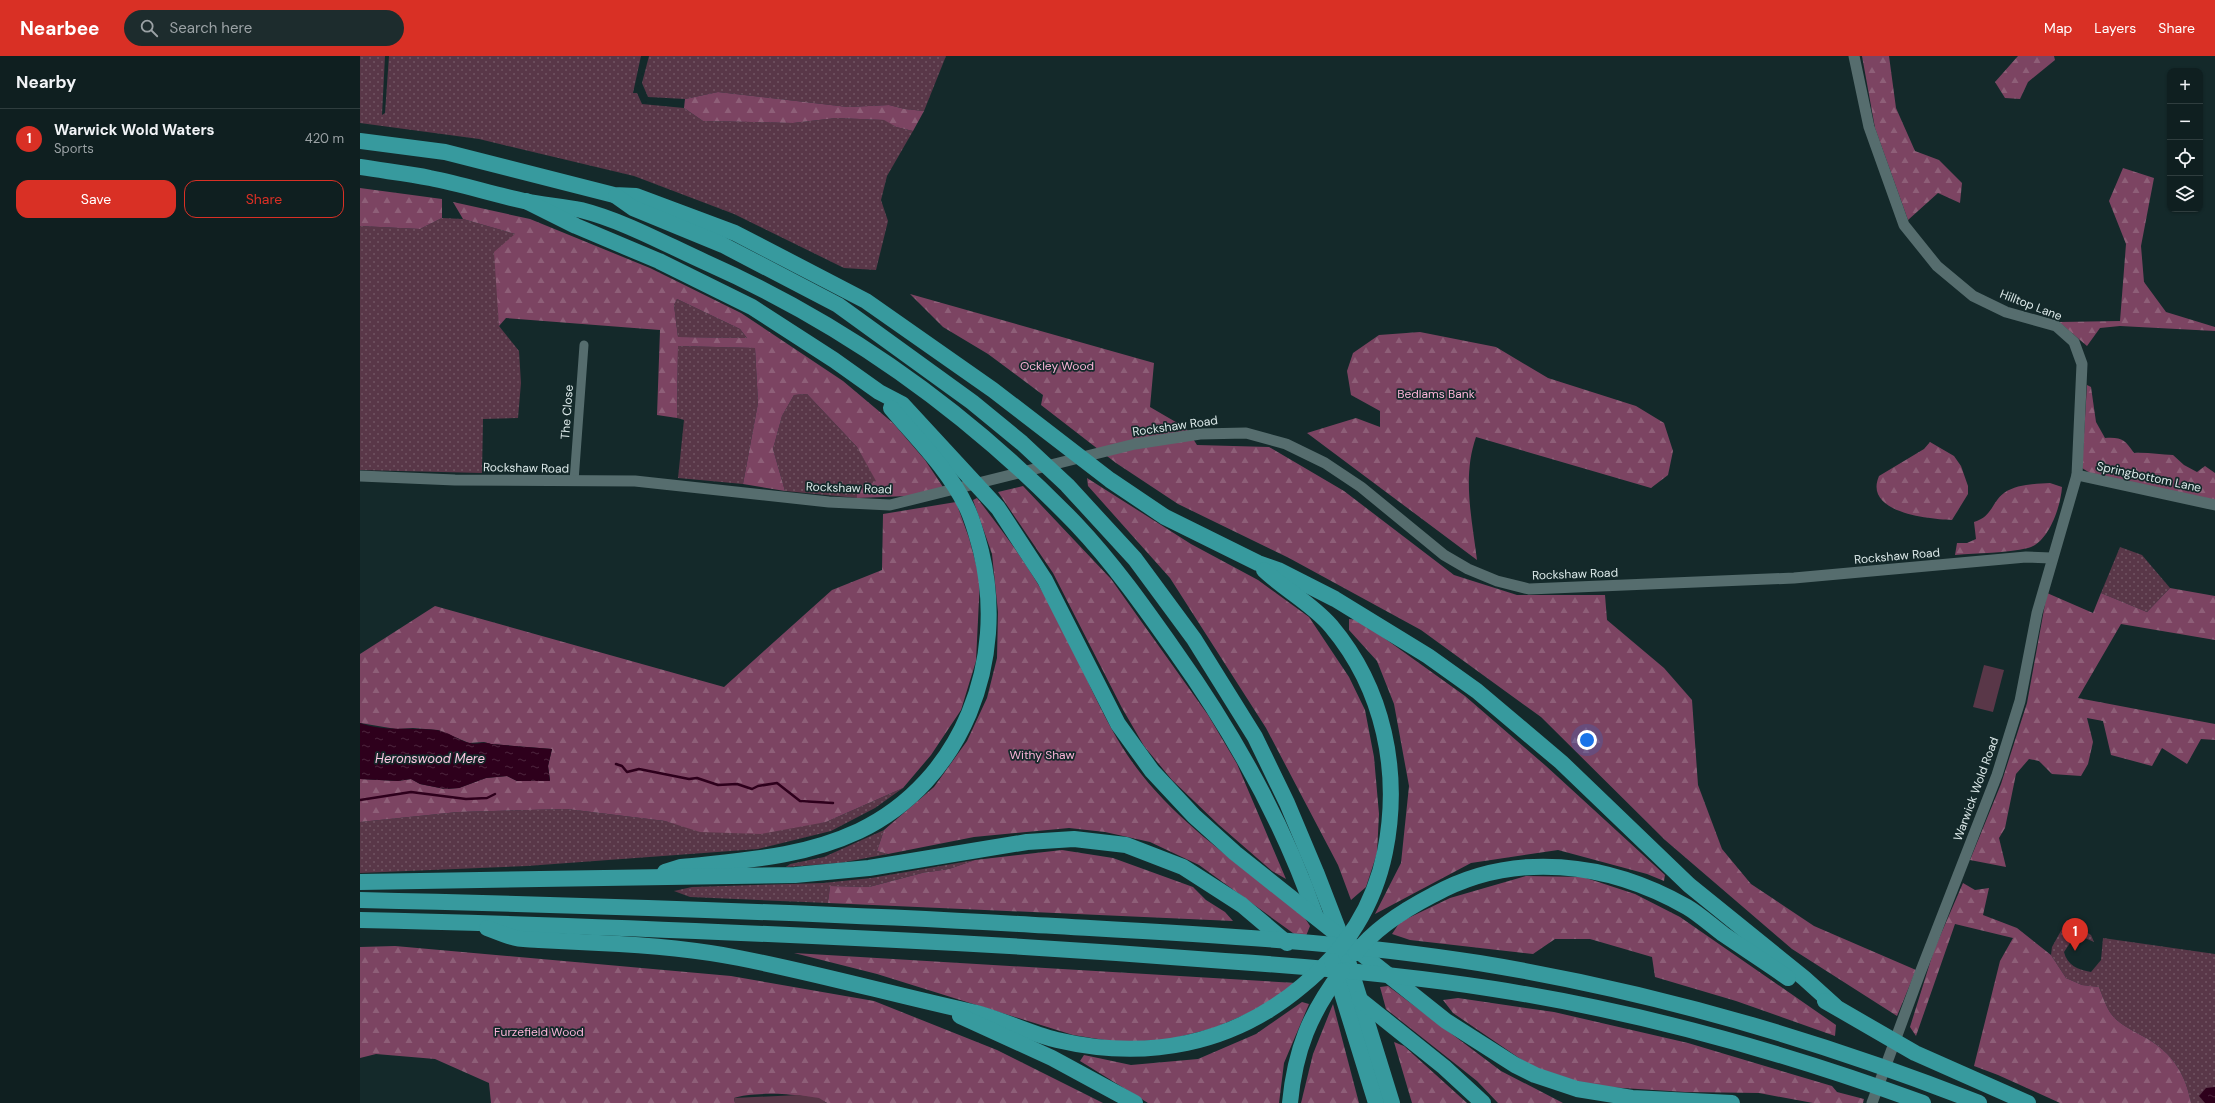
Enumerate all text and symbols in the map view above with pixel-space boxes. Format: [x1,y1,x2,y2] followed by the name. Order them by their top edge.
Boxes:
[124,10,404,46] search box
[20,16,100,41] text: Nearbee
[138,17,160,39] icon: search
[170,18,252,38] text: Search here
[2044,19,2072,37] text: Map
[2094,19,2136,37] text: Layers
[2158,19,2195,37] text: Share
[2167,68,2203,212] map controls
[2167,68,2203,104] button: +
[16,71,76,93] text: Nearby
[2167,104,2203,140] button: −
[54,120,215,140] text: Warwick Wold Waters
[27,130,31,147] text: 1
[305,130,344,147] text: 420 m
[54,140,94,157] text: Sports
[2167,140,2203,176] button: locate
[2167,176,2203,212] button: layers
[16,180,176,218] button: Save
[184,180,344,218] button: Share
[1998,286,2065,324] street label: Hilltop Lane
[1020,358,1094,374] park label: Ockley Wood
[557,384,577,440] street label: The Close
[1397,386,1475,402] park label: Bedlams Bank
[1131,412,1219,440] street label: Rockshaw Road
[2095,458,2203,496] street label: Springbottom Lane
[483,459,569,477] street label: Rockshaw Road
[806,479,892,497] street label: Rockshaw Road
[1853,544,1941,568] street label: Rockshaw Road
[1532,565,1618,583] street label: Rockshaw Road
[1577,730,1597,750] your location
[1950,735,2002,843] street label: Warwick Wold Road
[1009,747,1075,763] park label: Withy Shaw
[375,750,485,767] water label: Heronswood Mere
[2062,918,2088,951] pin: 1
[494,1024,584,1040] park label: Furzefield Wood

